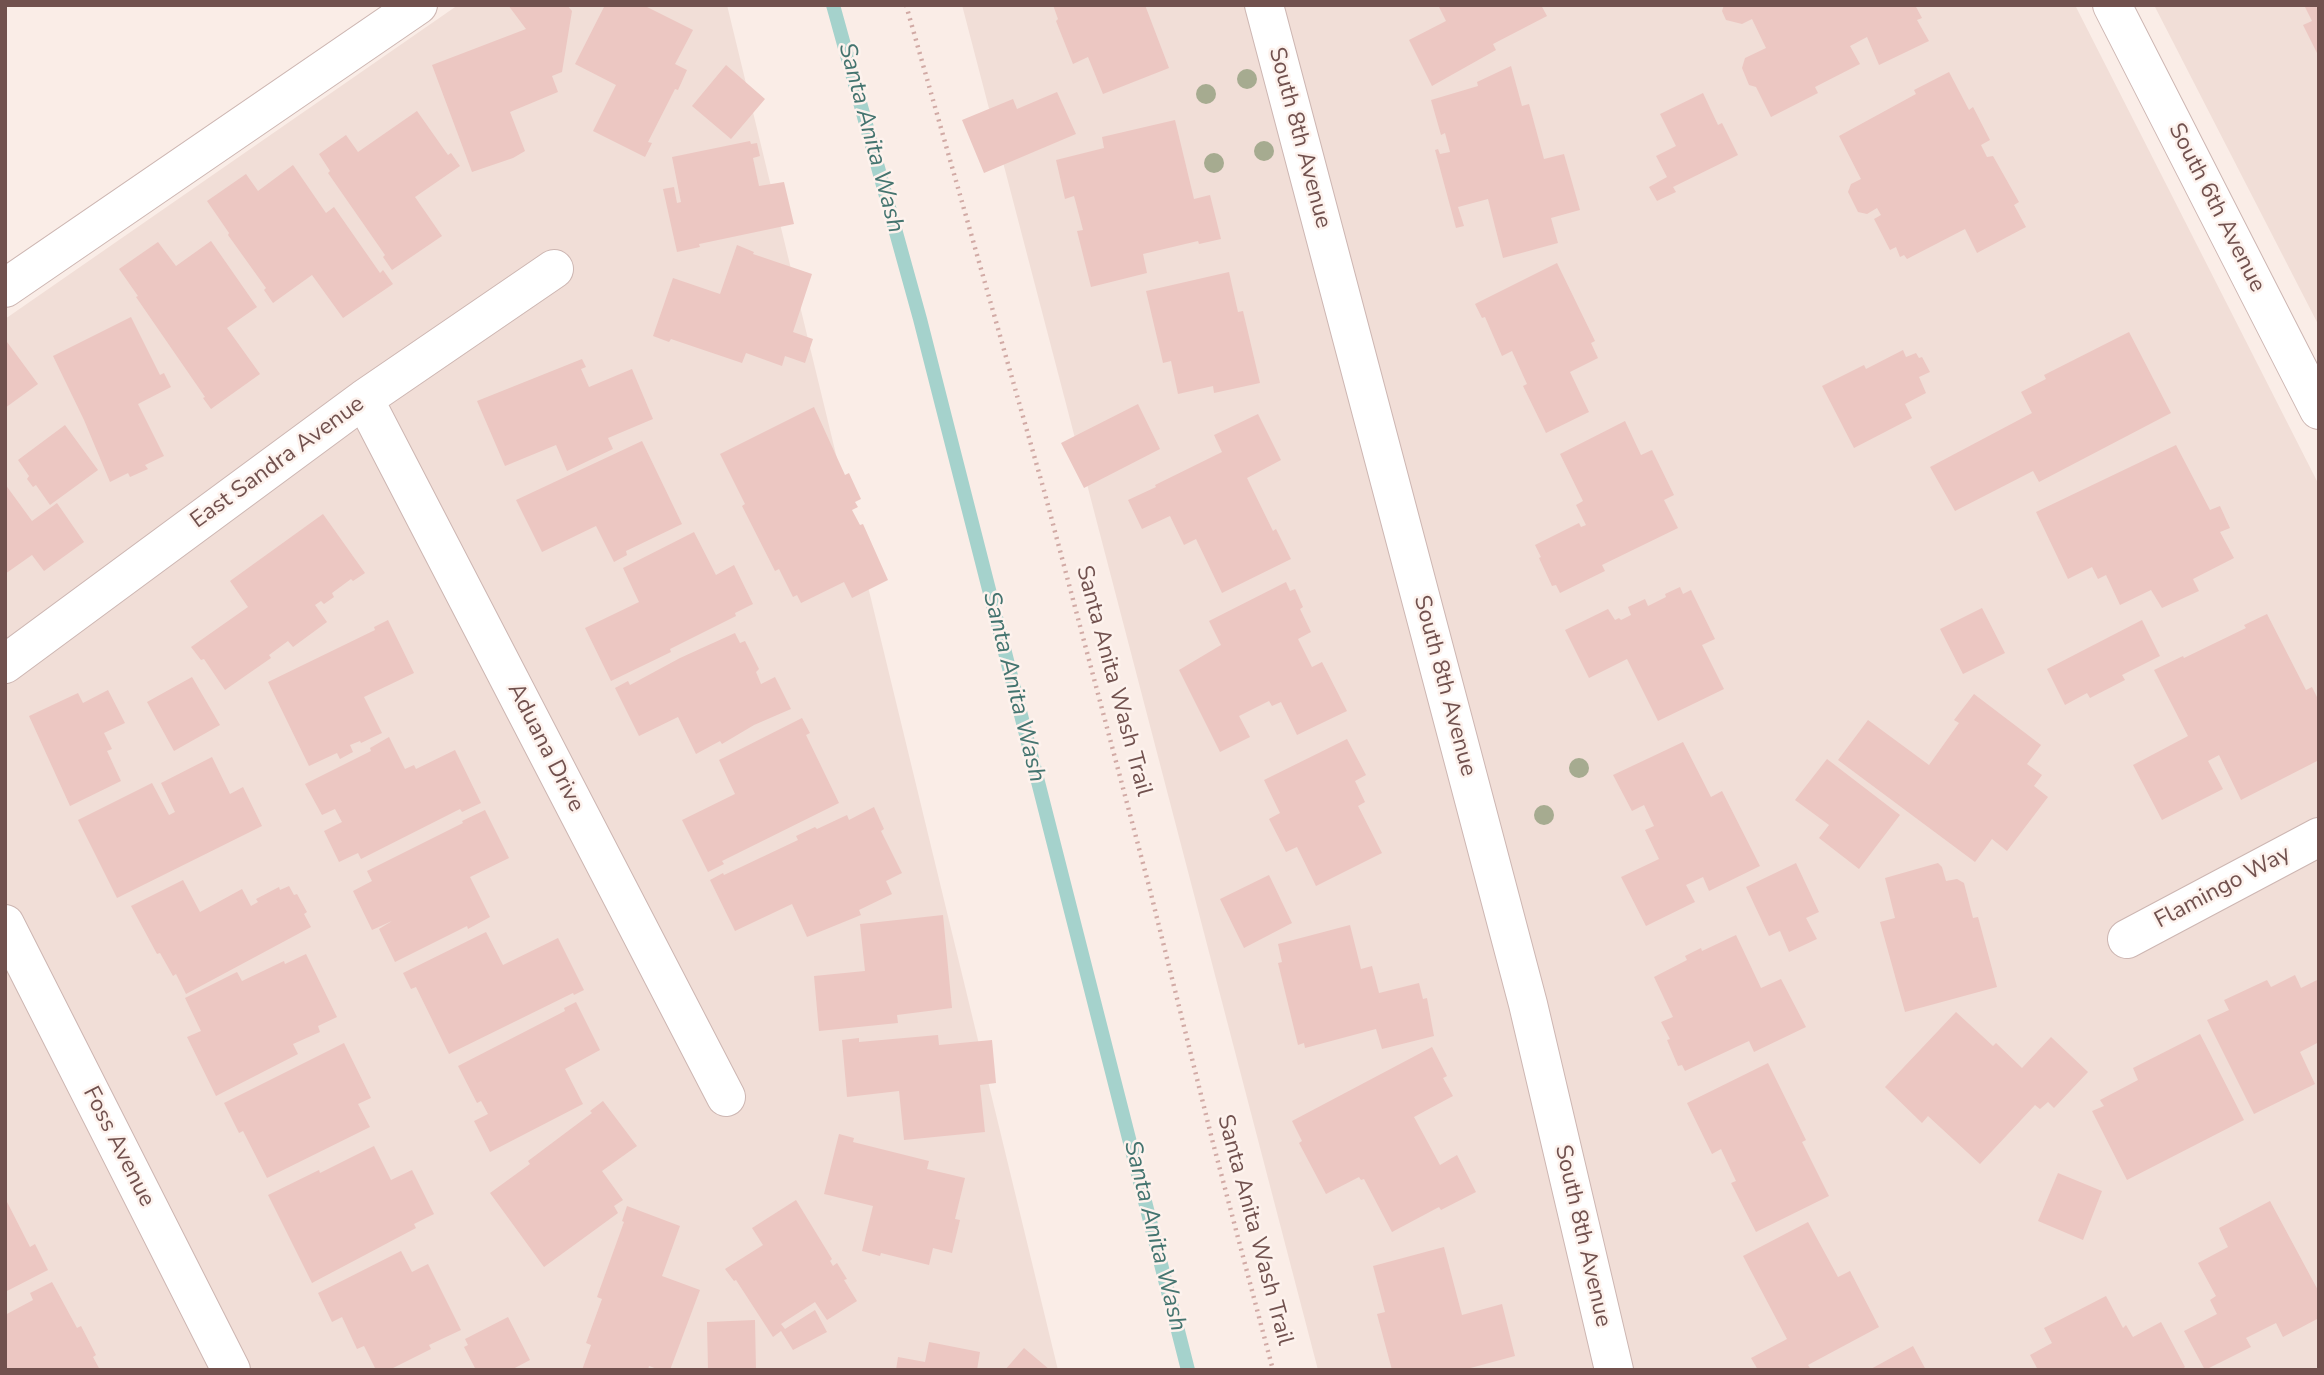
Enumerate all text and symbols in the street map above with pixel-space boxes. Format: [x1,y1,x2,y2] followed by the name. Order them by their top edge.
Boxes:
[831,40,909,236] water label: Santa Anita Wash
[1262,45,1336,231] street label: South 8th Avenue
[2161,119,2271,297] street label: South 6th Avenue
[186,391,370,535] street label: East Sandra Avenue
[1069,563,1157,799] street label: Santa Anita Wash Trail
[975,589,1051,785] water label: Santa Anita Wash
[1407,593,1481,779] street label: South 8th Avenue
[501,679,589,817] street label: Aduana Drive
[2150,841,2296,935] street label: Flamingo Way
[76,1082,160,1212] street label: Foss Avenue
[1210,1112,1298,1348] street label: Santa Anita Wash Trail
[1116,1138,1192,1334] water label: Santa Anita Wash
[1548,1142,1616,1330] street label: South 8th Avenue

